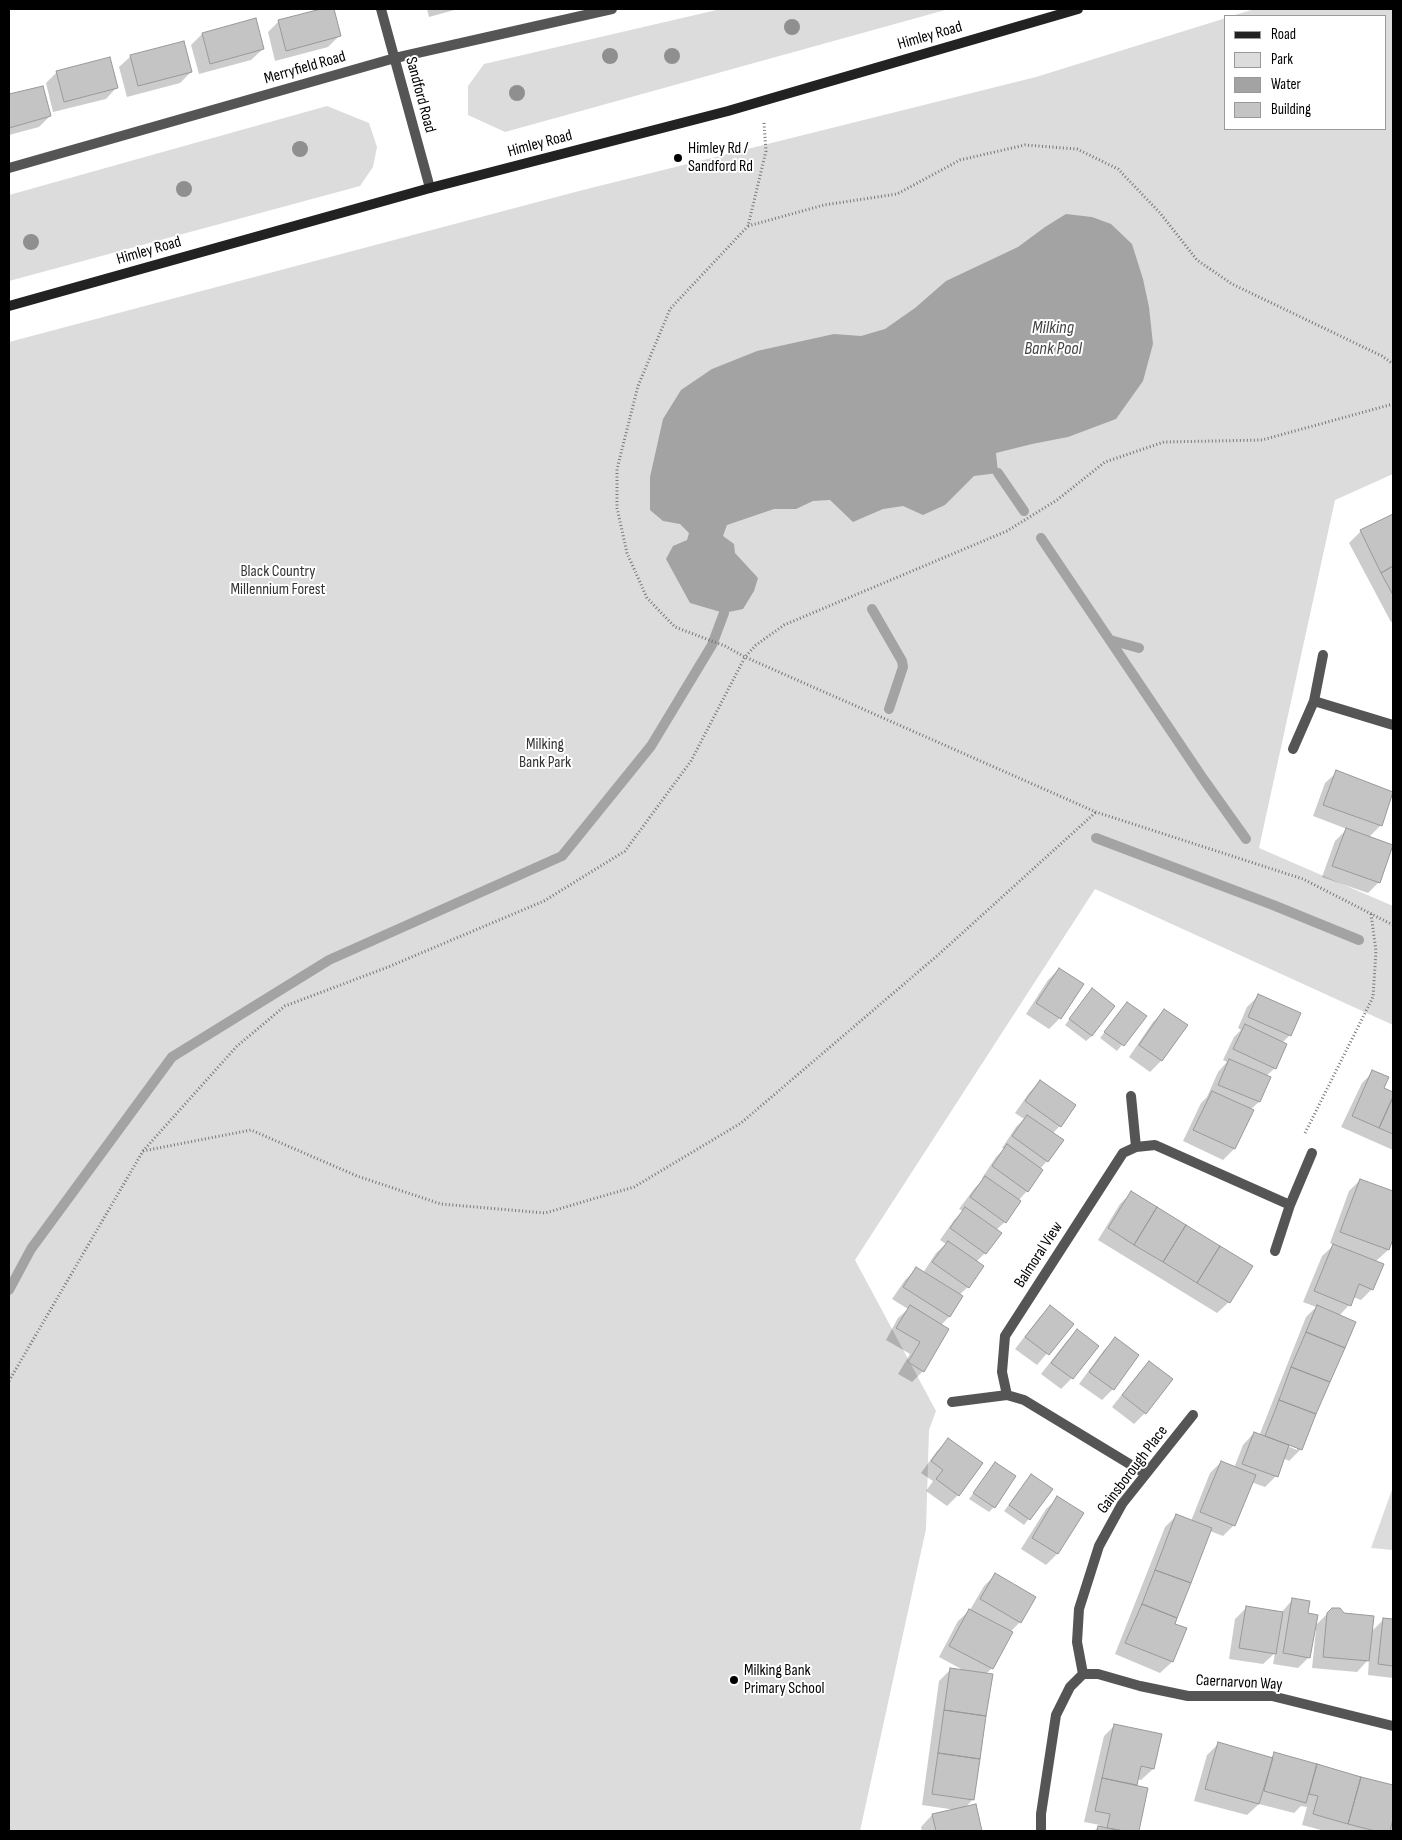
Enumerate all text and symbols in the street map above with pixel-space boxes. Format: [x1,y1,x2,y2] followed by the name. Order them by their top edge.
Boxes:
[1224,15,1387,130] legend
[896,18,964,54] street label: Himley Road
[1271,25,1296,44] text: Road
[262,47,348,89] street label: Merryfield Road
[1271,50,1293,69] text: Park
[401,55,439,135] street label: Sandford Road
[1271,75,1301,94] text: Water
[1271,100,1311,119] text: Building
[506,126,574,162] street label: Himley Road
[688,139,753,177] place label: Himley Rd / Sandford Rd
[672,152,684,164] marker: Himley Rd / Sandford Rd
[115,233,183,269] street label: Himley Road
[1024,317,1082,359] water label: Milking Bank Pool
[231,562,325,600] park label: Black Country Millennium Forest
[519,735,571,773] park label: Milking Bank Park
[1011,1218,1067,1292] street label: Balmoral View
[1094,1422,1172,1518] street label: Gainsborough Place
[744,1661,825,1699] place label: Milking Bank Primary School
[1195,1671,1283,1695] street label: Caernarvon Way
[728,1674,740,1686] marker: Milking Bank Primary School

